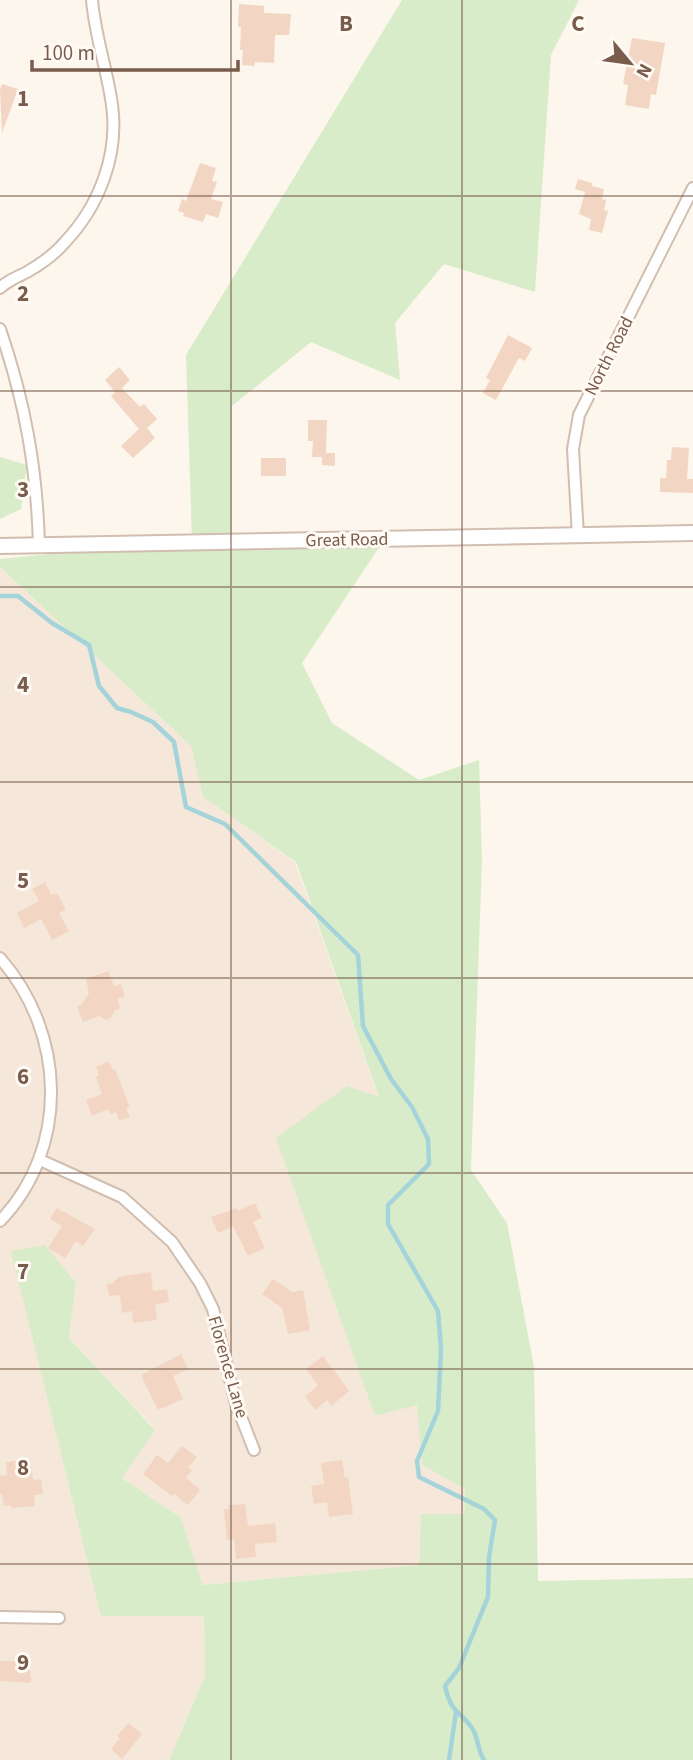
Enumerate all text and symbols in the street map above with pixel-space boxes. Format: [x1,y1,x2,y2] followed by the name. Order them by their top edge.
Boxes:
[339,7,353,40] text: B
[571,7,585,40] text: C
[32,28,238,72] scale bar
[595,28,665,98] north arrow
[42,38,95,68] text: 100 m
[629,58,658,83] text: N
[17,82,29,115] text: 1
[17,277,29,310] text: 2
[578,312,640,400] street label: North Road
[17,473,29,506] text: 3
[305,527,389,553] street label: Great Road
[17,668,29,701] text: 4
[17,864,29,897] text: 5
[17,1060,29,1093] text: 6
[17,1255,29,1288] text: 7
[202,1313,255,1421] street label: Florence Lane
[17,1451,29,1484] text: 8
[17,1646,29,1679] text: 9

